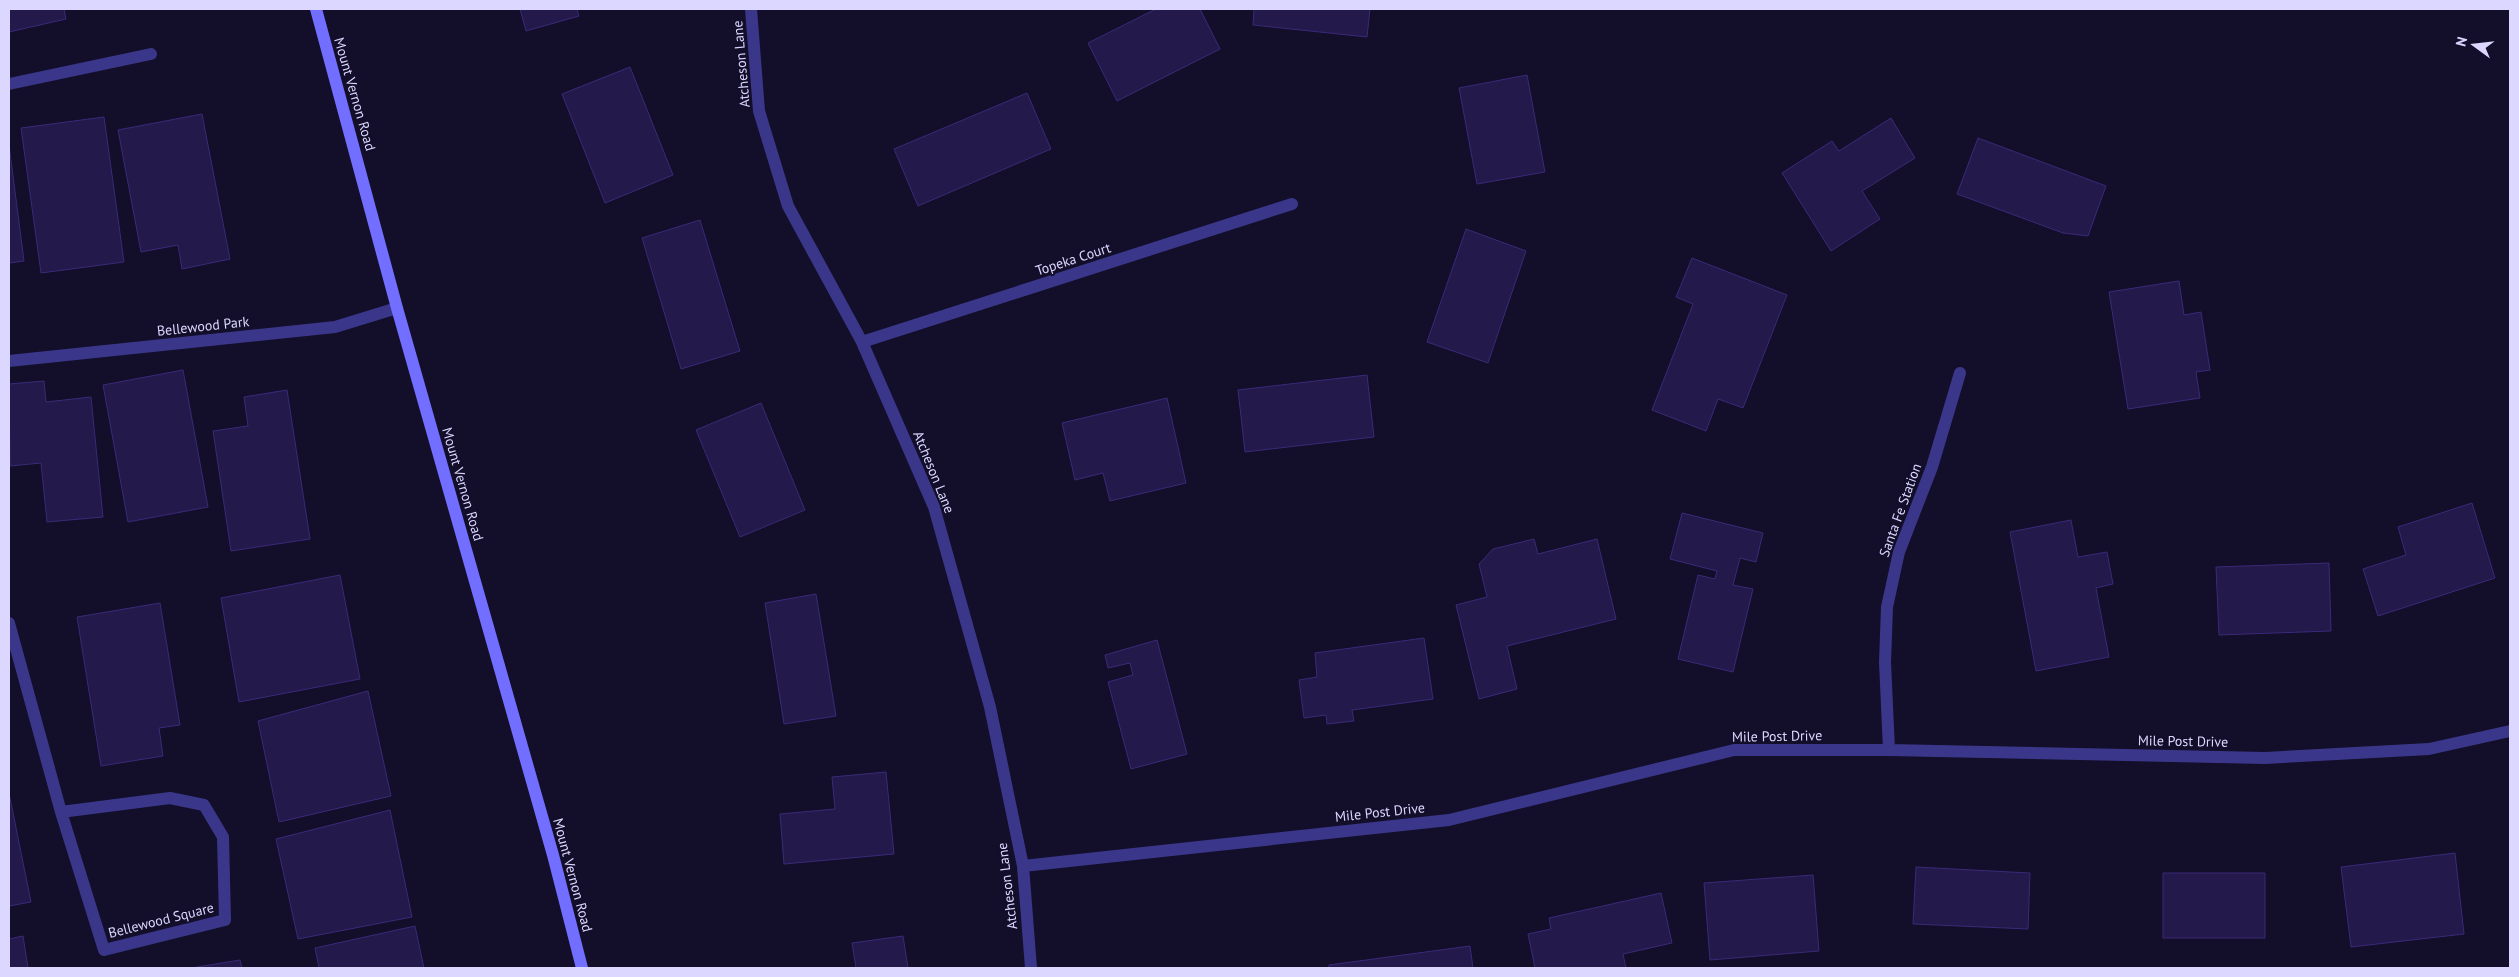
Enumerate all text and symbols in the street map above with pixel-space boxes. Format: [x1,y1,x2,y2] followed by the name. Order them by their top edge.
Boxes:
[728,20,754,108] street label: Atcheson Lane
[2449,20,2499,70] north arrow
[330,35,380,153] street label: Mount Vernon Road
[2452,35,2471,48] text: N
[1033,238,1113,280] street label: Topeka Court
[156,312,250,340] street label: Bellewood Park
[438,425,488,543] street label: Mount Vernon Road
[909,428,959,516] street label: Atcheson Lane
[1875,461,1925,559] street label: Santa Fe Station
[1732,726,1822,746] street label: Mile Post Drive
[2138,731,2228,751] street label: Mile Post Drive
[1334,798,1426,826] street label: Mile Post Drive
[549,816,597,934] street label: Mount Vernon Road
[993,842,1021,930] street label: Atcheson Lane
[106,898,216,942] street label: Bellewood Square

